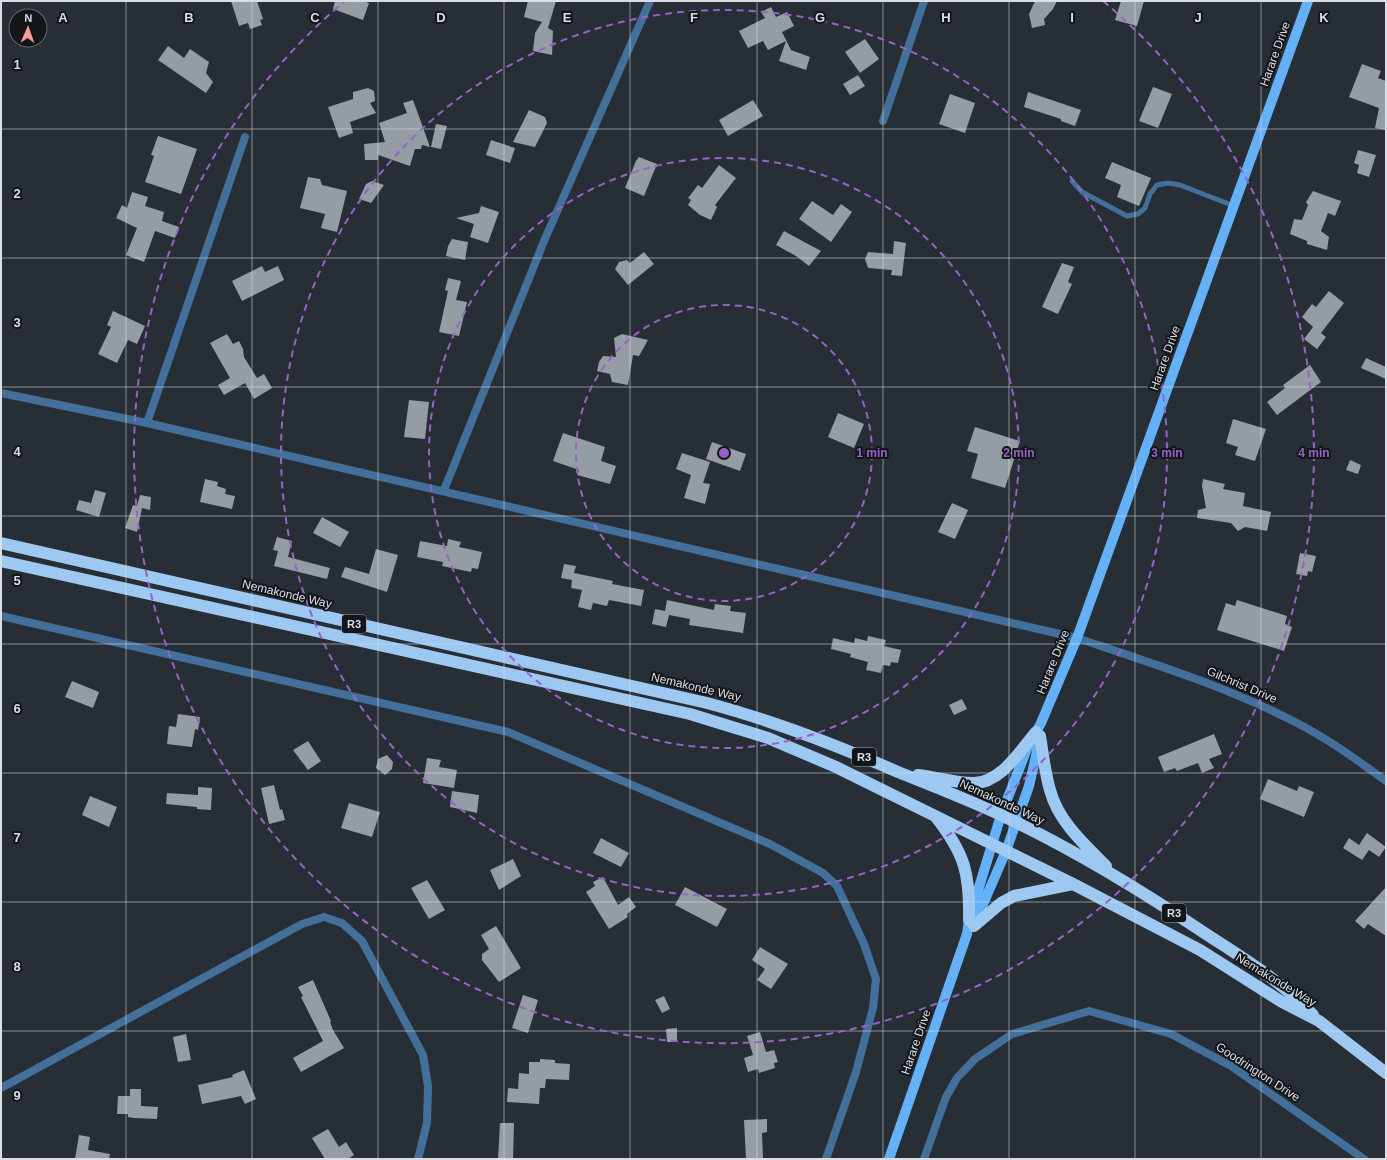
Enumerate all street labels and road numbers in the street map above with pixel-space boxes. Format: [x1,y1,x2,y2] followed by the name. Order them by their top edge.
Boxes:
[1257,19,1293,88] street label: Harare Drive
[1147,323,1183,392] street label: Harare Drive
[241,577,333,611] street label: Nemakonde Way
[342,615,366,633] road number: R3
[1034,628,1072,696] street label: Harare Drive
[1205,664,1279,706] street label: Gilchrist Drive
[650,670,742,704] street label: Nemakonde Way
[852,748,876,766] road number: R3
[958,776,1046,828] street label: Nemakonde Way
[1162,904,1186,922] road number: R3
[1233,950,1319,1010] street label: Nemakonde Way
[898,1007,934,1076] street label: Harare Drive
[1213,1040,1303,1105] street label: Goodrington Drive

